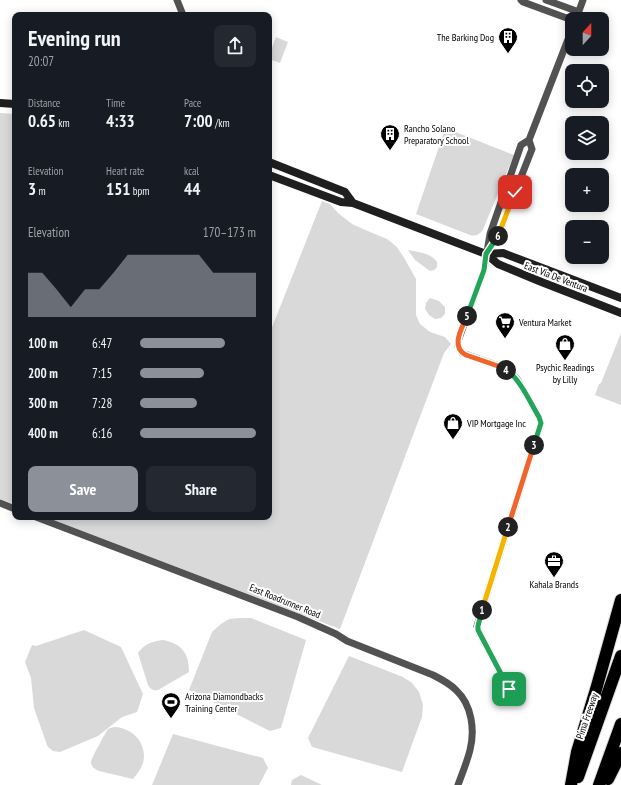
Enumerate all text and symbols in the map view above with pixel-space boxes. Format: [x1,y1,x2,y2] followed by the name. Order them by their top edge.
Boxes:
[565,12,609,56] north arrow
[565,12,609,264] map controls
[28,24,121,52] text: Evening run
[214,25,256,67] button: share
[497,26,519,54] building icon: The Barking Dog
[437,31,494,44] place label: The Barking Dog
[28,53,54,70] text: 20:07
[565,64,609,108] button: locate
[28,96,60,110] text: Distance
[106,96,125,110] text: Time
[184,96,201,110] text: Pace
[28,110,56,132] text: 0.65
[106,110,135,132] text: 4:33
[184,110,213,132] text: 7:00
[56,116,70,130] text: km
[213,116,230,130] text: /km
[565,116,609,160] button: layers
[404,122,469,147] place label: Rancho Solano Preparatory School
[379,123,401,151] building icon: Rancho Solano Preparatory School
[28,164,63,178] text: Elevation
[106,164,144,178] text: Heart rate
[184,164,199,178] text: kcal
[565,168,609,212] button: +
[498,175,532,209] pin
[28,178,36,200] text: 3
[106,178,130,200] text: 151
[184,178,200,200] text: 44
[504,181,526,203] icon: check
[36,184,46,198] text: m
[130,184,149,198] text: bpm
[565,220,609,264] button: −
[28,224,70,241] text: Elevation
[203,224,256,241] text: 170–173 m
[488,226,508,246] pin: 6
[495,229,501,243] text: 6
[522,259,590,295] street label: East Via De Ventura
[457,306,477,326] pin: 5
[464,309,470,323] text: 5
[494,311,516,339] supermarket icon: Ventura Market
[518,316,572,329] place label: Ventura Market
[554,333,576,361] shop icon: Psychic Readings by Lilly
[28,335,58,352] text: 100 m
[92,335,112,352] text: 6:47
[496,360,516,380] pin: 4
[536,361,595,386] place label: Psychic Readings by Lilly
[503,363,509,377] text: 4
[28,365,58,382] text: 200 m
[92,365,112,382] text: 7:15
[28,395,58,412] text: 300 m
[92,395,112,412] text: 7:28
[442,412,464,440] shop icon: VIP Mortgage Inc
[466,417,526,430] place label: VIP Mortgage Inc
[28,425,58,442] text: 400 m
[92,425,112,442] text: 6:16
[524,435,544,455] pin: 3
[531,438,537,452] text: 3
[28,466,138,512] button: Save
[146,466,256,512] button: Share
[498,517,518,537] pin: 2
[505,520,511,534] text: 2
[543,550,565,578] office icon: Kahala Brands
[529,578,579,591] place label: Kahala Brands
[248,581,322,621] street label: East Roadrunner Road
[472,600,492,620] pin: 1
[479,603,485,617] text: 1
[492,672,526,706] pin
[498,678,520,700] icon: arrive
[185,690,264,715] place label: Arizona Diamondbacks Training Center
[160,691,182,719] sports icon: Arizona Diamondbacks Training Center
[573,691,601,741] street label: Pima Freeway

